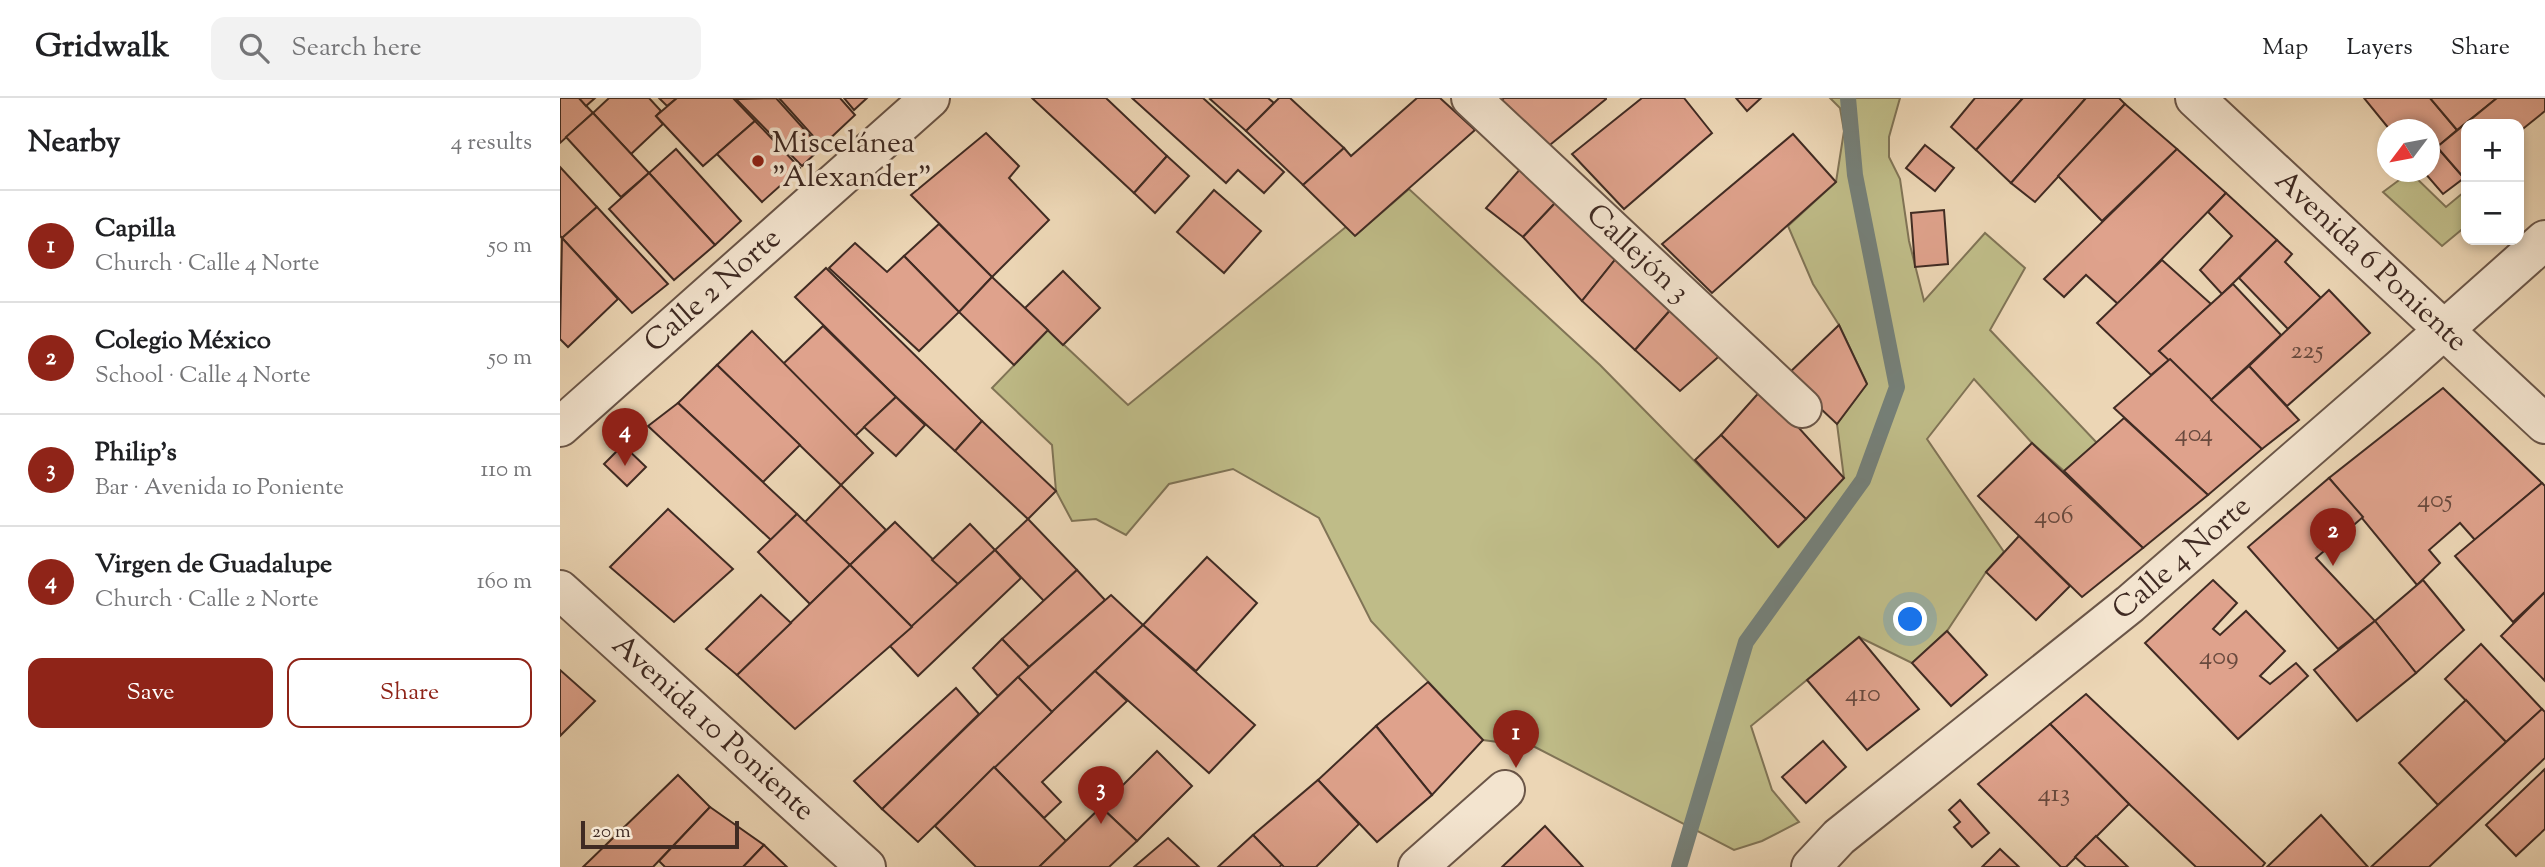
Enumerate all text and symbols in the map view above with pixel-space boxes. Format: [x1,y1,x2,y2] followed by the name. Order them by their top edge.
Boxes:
[211,17,701,80] search box
[35,24,169,72] text: Gridwalk
[235,29,273,67] icon: search
[291,30,422,67] text: Search here
[2262,31,2308,65] text: Map
[2346,31,2413,65] text: Layers
[2451,31,2510,65] text: Share
[2377,119,2440,182] north arrow
[2461,119,2524,245] map controls
[2461,119,2524,182] button: +
[28,122,120,165] text: Nearby
[772,123,932,200] place label: Miscelánea "Alexander"
[451,127,532,160] text: 4 results
[750,153,766,169] marker: Miscelánea "Alexander"
[2264,161,2477,363] street label: Avenida 6 Poniente
[2461,182,2524,245] button: −
[1576,194,1699,314] street label: Callejón 3
[95,211,176,248] text: Capilla
[635,218,791,363] street label: Calle 2 Norte
[47,230,55,263] text: 1
[488,230,532,263] text: 50 m
[95,248,319,281] text: Church · Calle 4 Norte
[95,323,271,360] text: Colegio México
[2290,333,2324,370] house number: 225
[46,342,56,375] text: 2
[488,342,532,375] text: 50 m
[95,360,311,393] text: School · Calle 4 Norte
[602,408,648,466] pin: 4
[2175,416,2213,453] house number: 404
[95,435,177,472] text: Philip's
[46,454,56,487] text: 3
[481,454,532,487] text: 110 m
[95,472,344,505] text: Bar · Avenida 10 Poniente
[2417,482,2453,519] house number: 405
[2104,486,2261,631] street label: Calle 4 Norte
[2034,498,2074,535] house number: 406
[2310,508,2356,566] pin: 2
[95,547,332,584] text: Virgen de Guadalupe
[45,566,57,599] text: 4
[477,566,532,599] text: 160 m
[95,584,319,617] text: Church · Calle 2 Norte
[1893,602,1927,636] your location
[602,625,824,832] street label: Avenida 10 Poniente
[2199,639,2239,676] house number: 409
[28,658,273,728] button: Save
[287,658,532,728] button: Share
[1845,676,1881,713] house number: 410
[1493,710,1539,768] pin: 1
[1078,766,1124,824] pin: 3
[2038,776,2070,813] house number: 413
[581,818,738,850] scale bar
[592,819,631,846] text: 20 m

